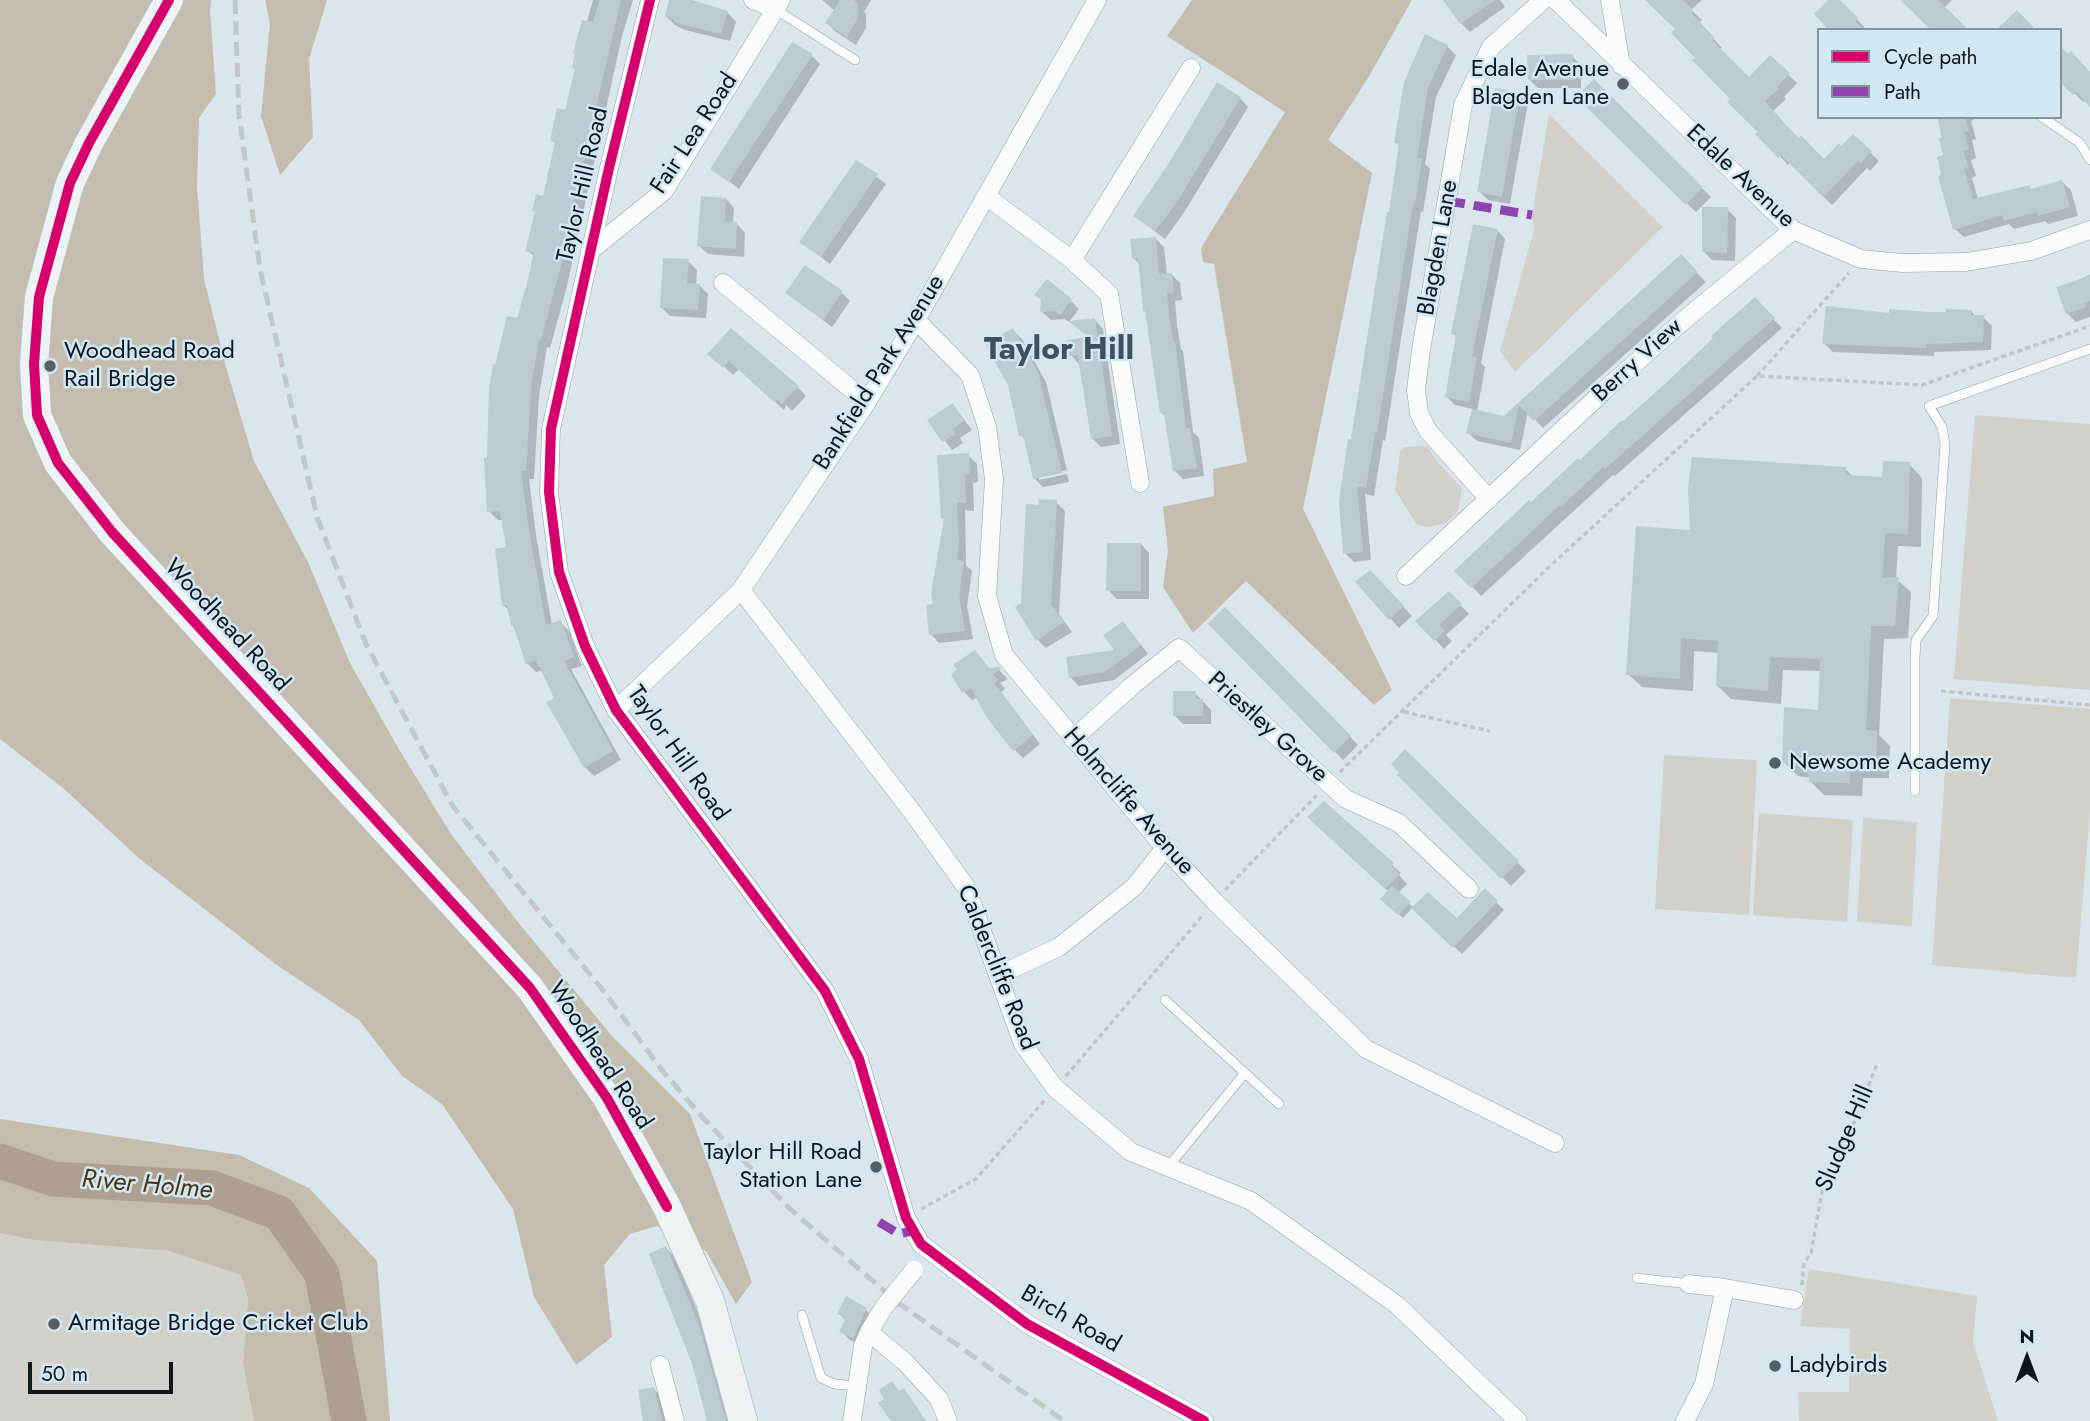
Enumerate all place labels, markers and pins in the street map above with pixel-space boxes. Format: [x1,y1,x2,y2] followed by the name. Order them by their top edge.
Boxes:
[1471,56,1609,112] place label: Edale Avenue Blagden Lane
[1615,76,1631,92] marker: Edale Avenue Blagden Lane
[64,338,235,394] place label: Woodhead Road Rail Bridge
[42,358,58,374] marker: Woodhead Road Rail Bridge
[1789,749,1991,777] place label: Newsome Academy
[1767,755,1783,771] marker: Newsome Academy
[704,1139,862,1195] place label: Taylor Hill Road Station Lane
[868,1159,884,1175] marker: Taylor Hill Road Station Lane
[68,1310,369,1338] place label: Armitage Bridge Cricket Club
[46,1316,62,1332] marker: Armitage Bridge Cricket Club
[1789,1352,1887,1380] place label: Ladybirds
[1767,1358,1783,1374] marker: Ladybirds

